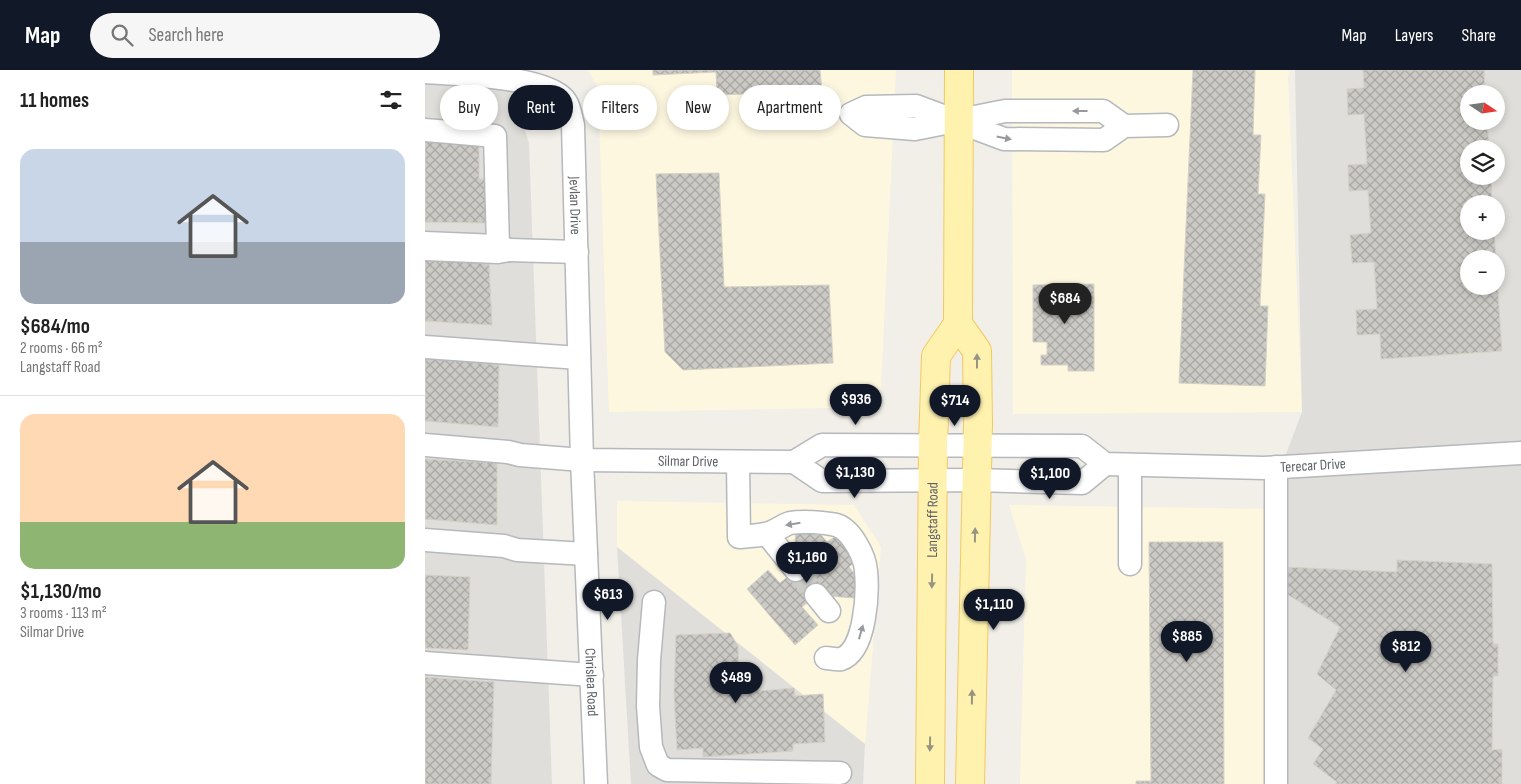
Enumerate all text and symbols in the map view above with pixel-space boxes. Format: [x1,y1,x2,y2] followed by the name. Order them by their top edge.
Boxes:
[90,13,440,58] search box
[25,21,60,50] text: Map
[108,21,136,49] icon: search
[148,24,224,47] text: Search here
[1342,25,1367,46] text: Map
[1395,25,1434,46] text: Layers
[1462,25,1496,46] text: Share
[440,85,498,130] chip: Buy
[508,85,573,130] chip: Rent
[583,85,657,130] chip: Filters
[667,85,729,130] chip: New
[739,85,841,130] chip: Apartment
[1460,85,1505,130] north arrow
[1460,85,1505,295] map controls
[377,86,405,114] icon: filters
[20,88,89,113] text: 11 homes
[1071,107,1087,115] one-way arrow
[997,134,1013,142] one-way arrow
[1460,140,1505,185] button: layers
[565,175,585,235] street label: Jevlan Drive
[168,181,258,271] icon: home
[1460,195,1505,240] button: +
[1460,250,1505,295] button: −
[1035,282,1095,325] pin: $684
[1050,289,1080,308] text: $684
[20,314,90,339] text: $684/mo
[20,339,103,358] text: 2 rooms · 66 m²
[973,353,981,369] one-way arrow
[20,358,100,377] text: Langstaff Road
[826,384,886,426] pin: $936
[925,384,985,427] pin: $714
[841,390,871,409] text: $936
[940,391,970,410] text: $714
[168,447,258,537] icon: home
[658,451,718,471] street label: Silmar Drive
[1280,454,1346,477] street label: Terecar Drive
[814,456,896,499] pin: $1,130
[1009,458,1091,500] pin: $1,100
[835,463,875,482] text: $1,130
[1030,464,1070,483] text: $1,100
[923,482,942,558] street label: Langstaff Road
[785,521,801,529] one-way arrow
[971,526,979,542] one-way arrow
[766,542,848,584] pin: $1,160
[787,548,827,567] text: $1,160
[928,574,936,590] one-way arrow
[578,578,638,621] pin: $613
[20,579,101,604] text: $1,130/mo
[593,585,623,604] text: $613
[953,588,1035,631] pin: $1,110
[975,595,1013,614] text: $1,110
[20,604,107,623] text: 3 rooms · 113 m²
[1157,620,1217,663] pin: $885
[20,623,84,642] text: Silmar Drive
[857,625,865,640] one-way arrow
[1172,627,1202,646] text: $885
[1376,630,1436,673] pin: $812
[1391,637,1421,656] text: $812
[581,648,603,717] street label: Chrislea Road
[706,662,766,704] pin: $489
[721,668,751,687] text: $489
[968,689,976,705] one-way arrow
[926,736,934,752] one-way arrow

